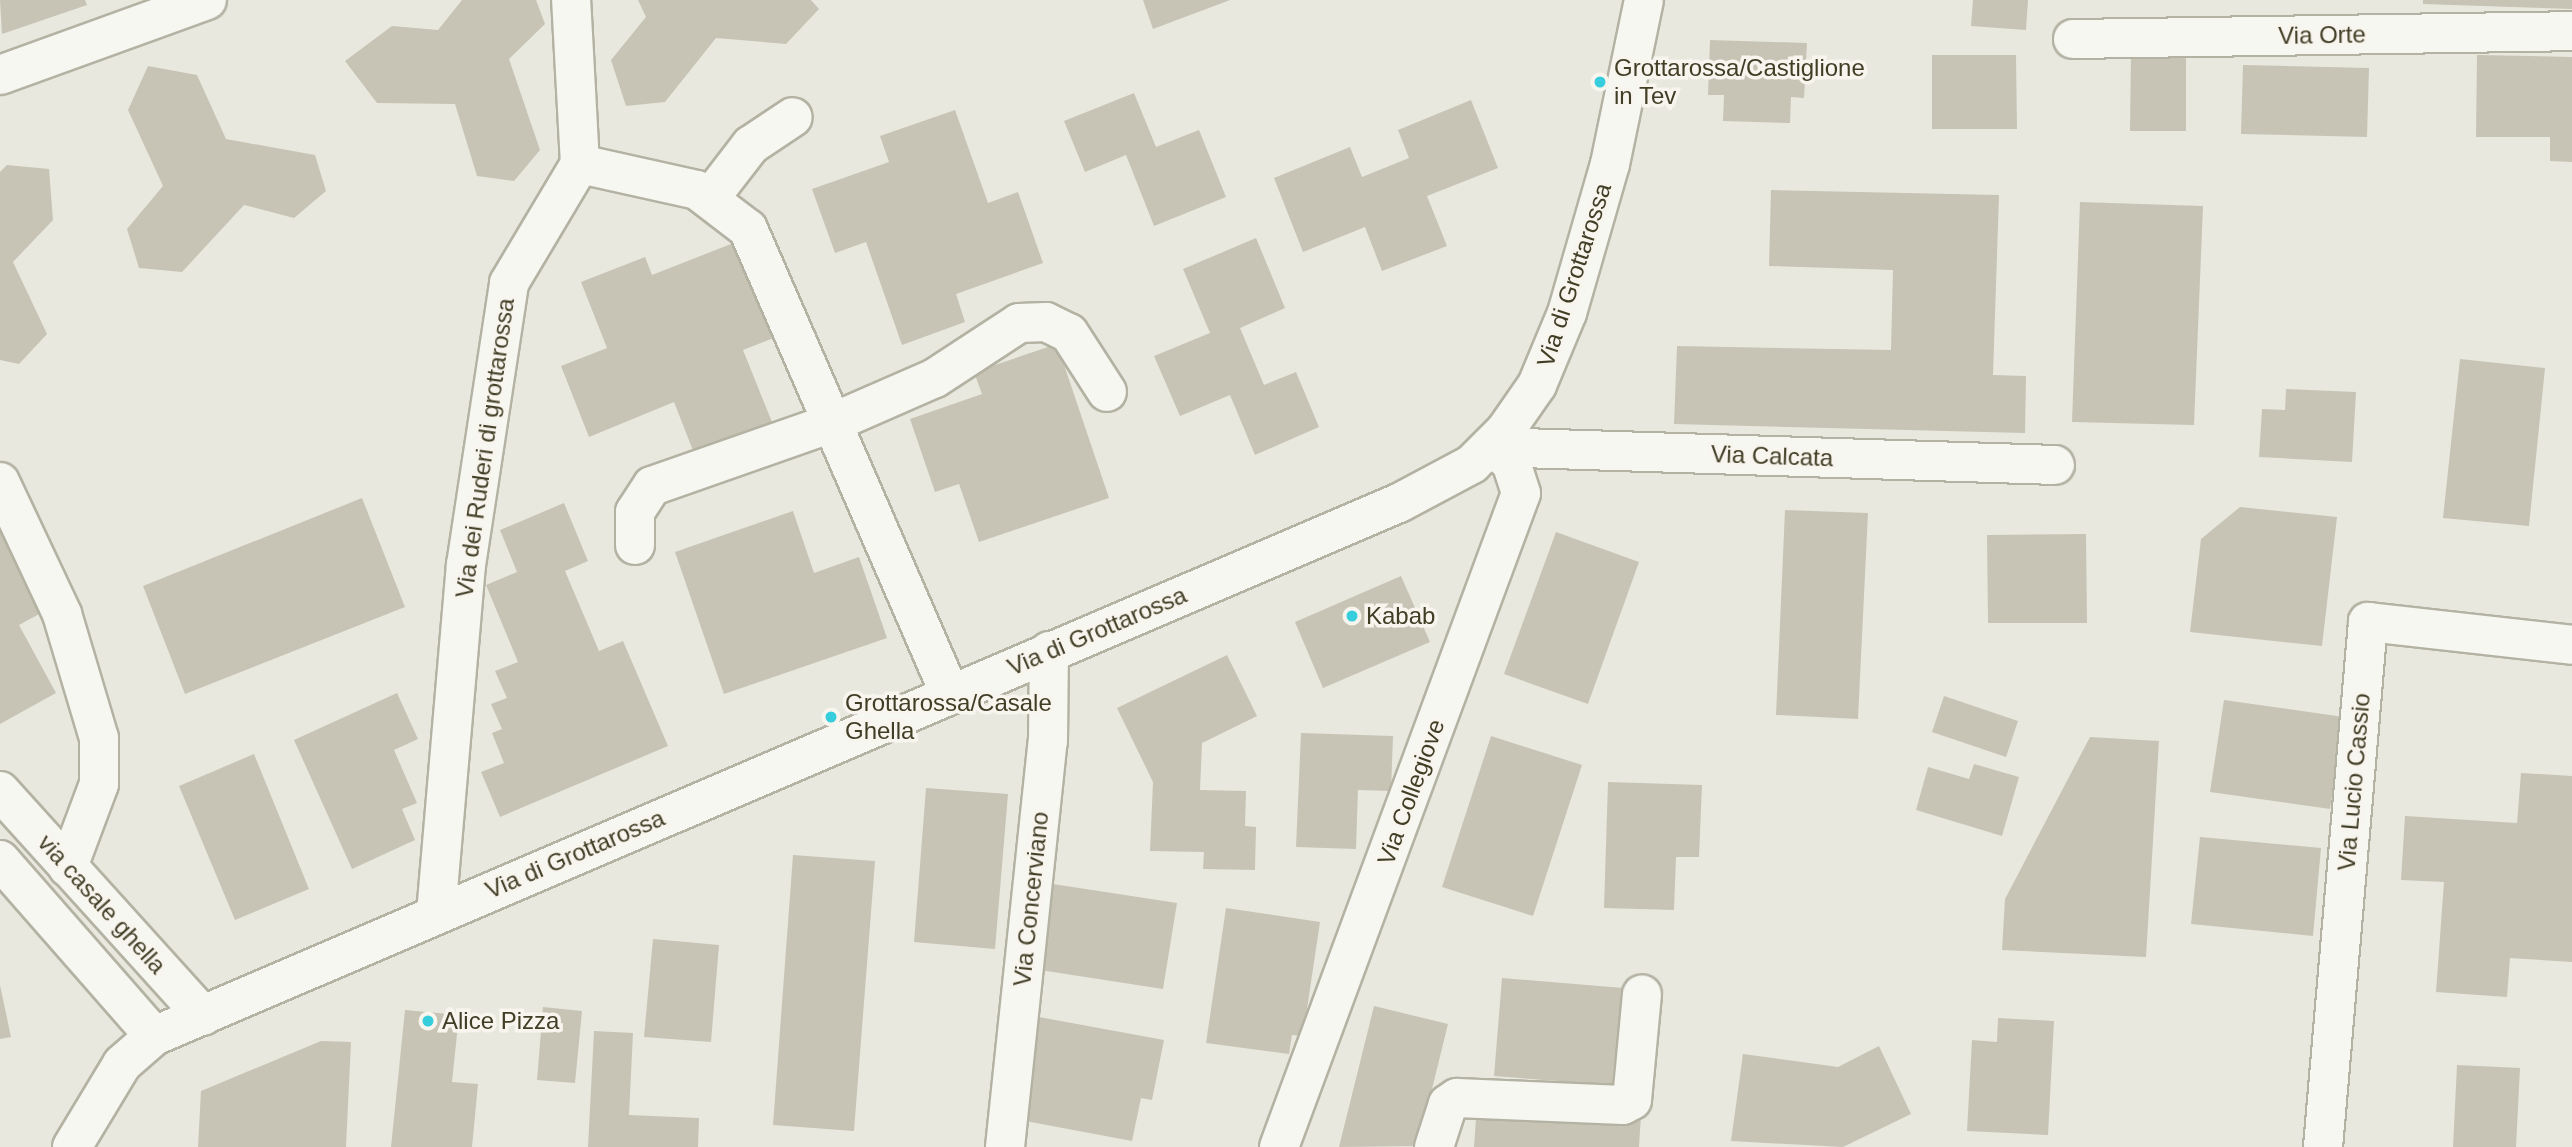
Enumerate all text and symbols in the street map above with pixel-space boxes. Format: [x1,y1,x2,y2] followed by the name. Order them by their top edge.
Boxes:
[2278,20,2366,50] street label: Via Orte
[1614,54,1865,110] place label: Grottarossa/Castiglione in Tev
[1592,74,1608,90] marker: Grottarossa/Castiglione in Tev
[1531,179,1617,371] street label: Via di Grottarossa
[450,296,520,600] street label: Via dei Ruderi di grottarossa
[1710,439,1834,473] street label: Via Calcata
[1003,580,1191,682] street label: Via di Grottarossa
[1366,602,1435,630] place label: Kabab
[1344,608,1360,624] marker: Kabab
[845,689,1052,745] place label: Grottarossa/Casale Ghella
[2332,692,2376,872] street label: Via Lucio Cassio
[823,709,839,725] marker: Grottarossa/Casale Ghella
[1371,715,1451,869] street label: Via Collegiove
[481,803,669,905] street label: Via di Grottarossa
[1007,810,1055,988] street label: Via Concerviano
[32,828,172,980] street label: via casale ghella
[442,1007,559,1035] place label: Alice Pizza
[420,1013,436,1029] marker: Alice Pizza

